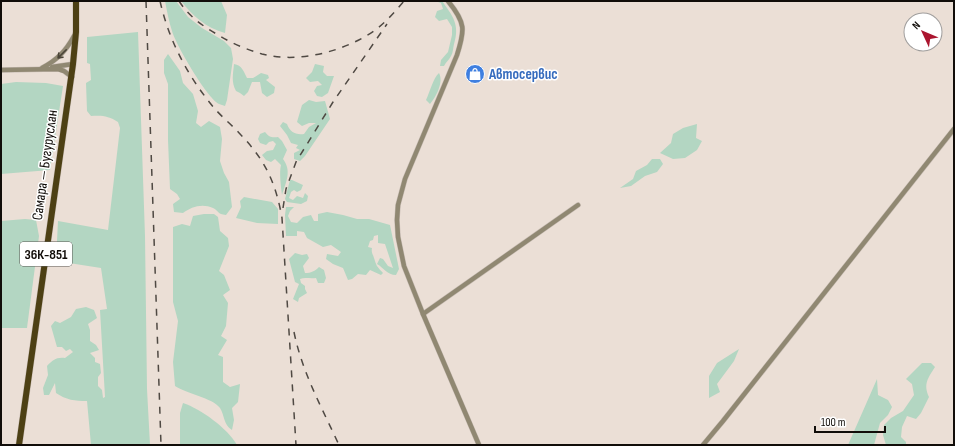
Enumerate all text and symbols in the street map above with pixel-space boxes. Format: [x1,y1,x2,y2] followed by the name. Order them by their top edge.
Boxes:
[903,12,943,52] north arrow
[909,19,923,32] text: N
[57,49,67,59] one-way arrow
[464,63,486,85] shop icon: Автосервис
[488,65,558,84] place label: Автосервис
[28,109,62,221] street label: Самара — Бугуруслан
[20,242,72,266] road number: 36К-851
[815,408,885,434] scale bar
[821,415,846,430] text: 100 m

